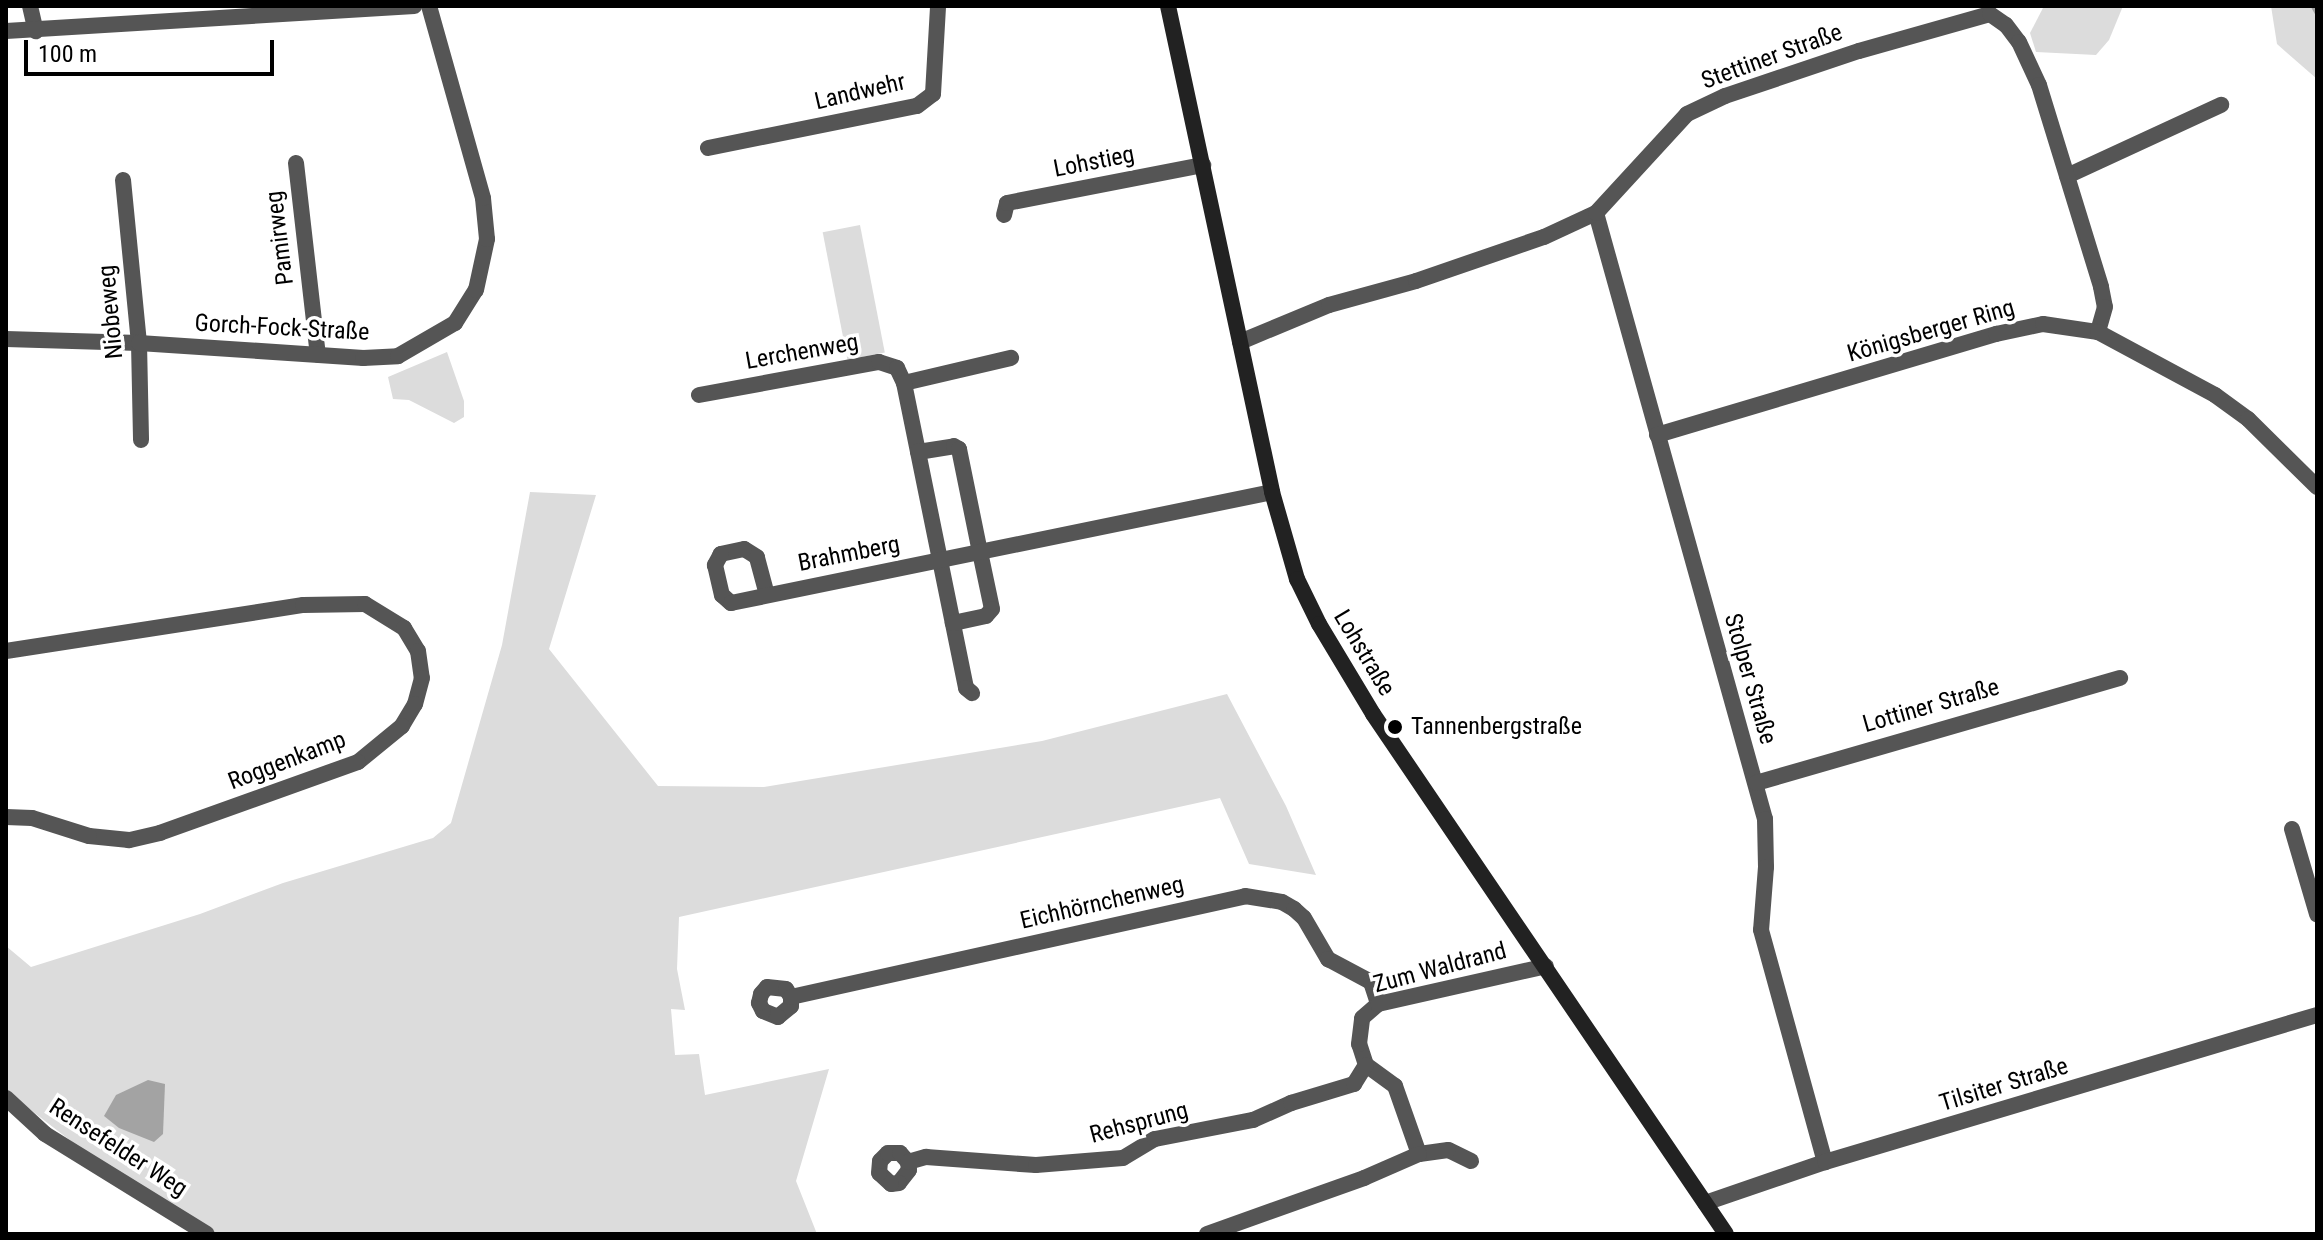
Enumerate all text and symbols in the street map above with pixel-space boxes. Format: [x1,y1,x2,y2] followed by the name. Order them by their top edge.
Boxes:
[1698,18,1846,96] street label: Stettiner Straße
[28,24,278,74] scale bar
[38,40,97,68] text: 100 m
[812,68,908,116] street label: Landwehr
[1051,140,1137,184] street label: Lohstieg
[260,189,300,287] street label: Pamirweg
[93,264,129,360] street label: Niobeweg
[1844,293,2018,369] street label: Königsberger Ring
[194,309,370,347] street label: Gorch-Fock-Straße
[743,328,861,376] street label: Lerchenweg
[796,530,902,578] street label: Brahmberg
[1327,605,1401,701] street label: Lohstraße
[1718,610,1782,748] street label: Stolper Straße
[1859,673,2003,739] street label: Lottiner Straße
[1411,713,1582,741] place label: Tannenbergstraße
[1386,718,1404,736] marker: Tannenbergstraße
[224,725,350,797] street label: Roggenkamp
[1017,870,1187,936] street label: Eichhörnchenweg
[1371,936,1509,1000] street label: Zum Waldrand
[1936,1052,2072,1118] street label: Tilsiter Straße
[44,1093,192,1203] street label: Rensefelder Weg
[1087,1096,1191,1150] street label: Rehsprung

